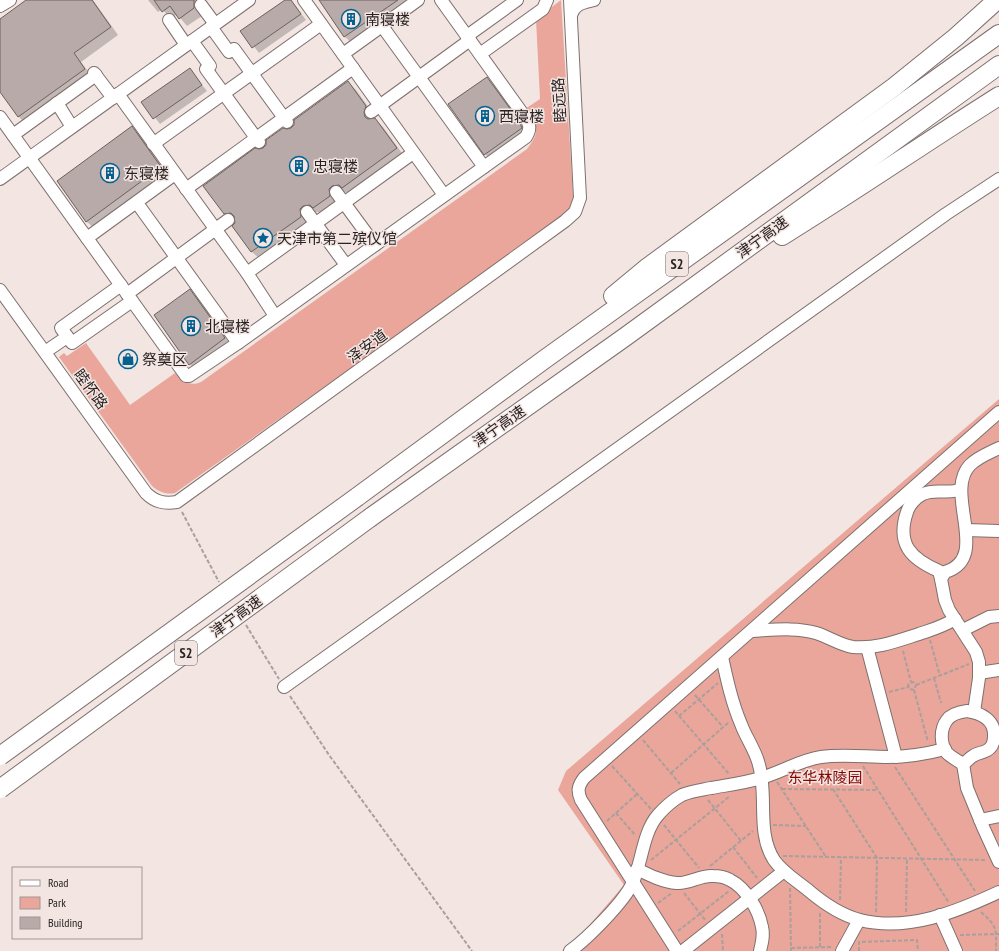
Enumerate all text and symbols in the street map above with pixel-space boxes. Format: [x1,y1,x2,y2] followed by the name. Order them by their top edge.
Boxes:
[340,8,362,30] building icon: 南寝楼
[365,10,410,29] place label: 南寝楼
[548,77,570,123] street label: 睦远路
[474,105,496,127] building icon: 西寝楼
[499,107,544,126] place label: 西寝楼
[288,155,310,177] building icon: 忠寝楼
[313,157,358,176] place label: 忠寝楼
[99,162,121,184] building icon: 东寝楼
[124,164,169,183] place label: 东寝楼
[732,212,792,262] street label: 津宁高速
[252,227,274,249] place icon: 天津市第二殡仪馆
[277,229,397,248] place label: 天津市第二殡仪馆
[666,252,688,276] road number: S2
[180,315,202,337] building icon: 北寝楼
[205,317,250,336] place label: 北寝楼
[343,325,391,367] street label: 泽安道
[117,348,139,370] shop icon: 祭奠区
[142,350,187,369] place label: 祭奠区
[70,365,112,413] street label: 睦怀路
[469,401,529,451] street label: 津宁高速
[206,591,266,641] street label: 津宁高速
[175,641,197,665] road number: S2
[787,768,863,787] park label: 东华林陵园
[12,867,142,939] legend
[48,875,68,890] text: Road
[48,895,66,910] text: Park
[48,915,83,930] text: Building

